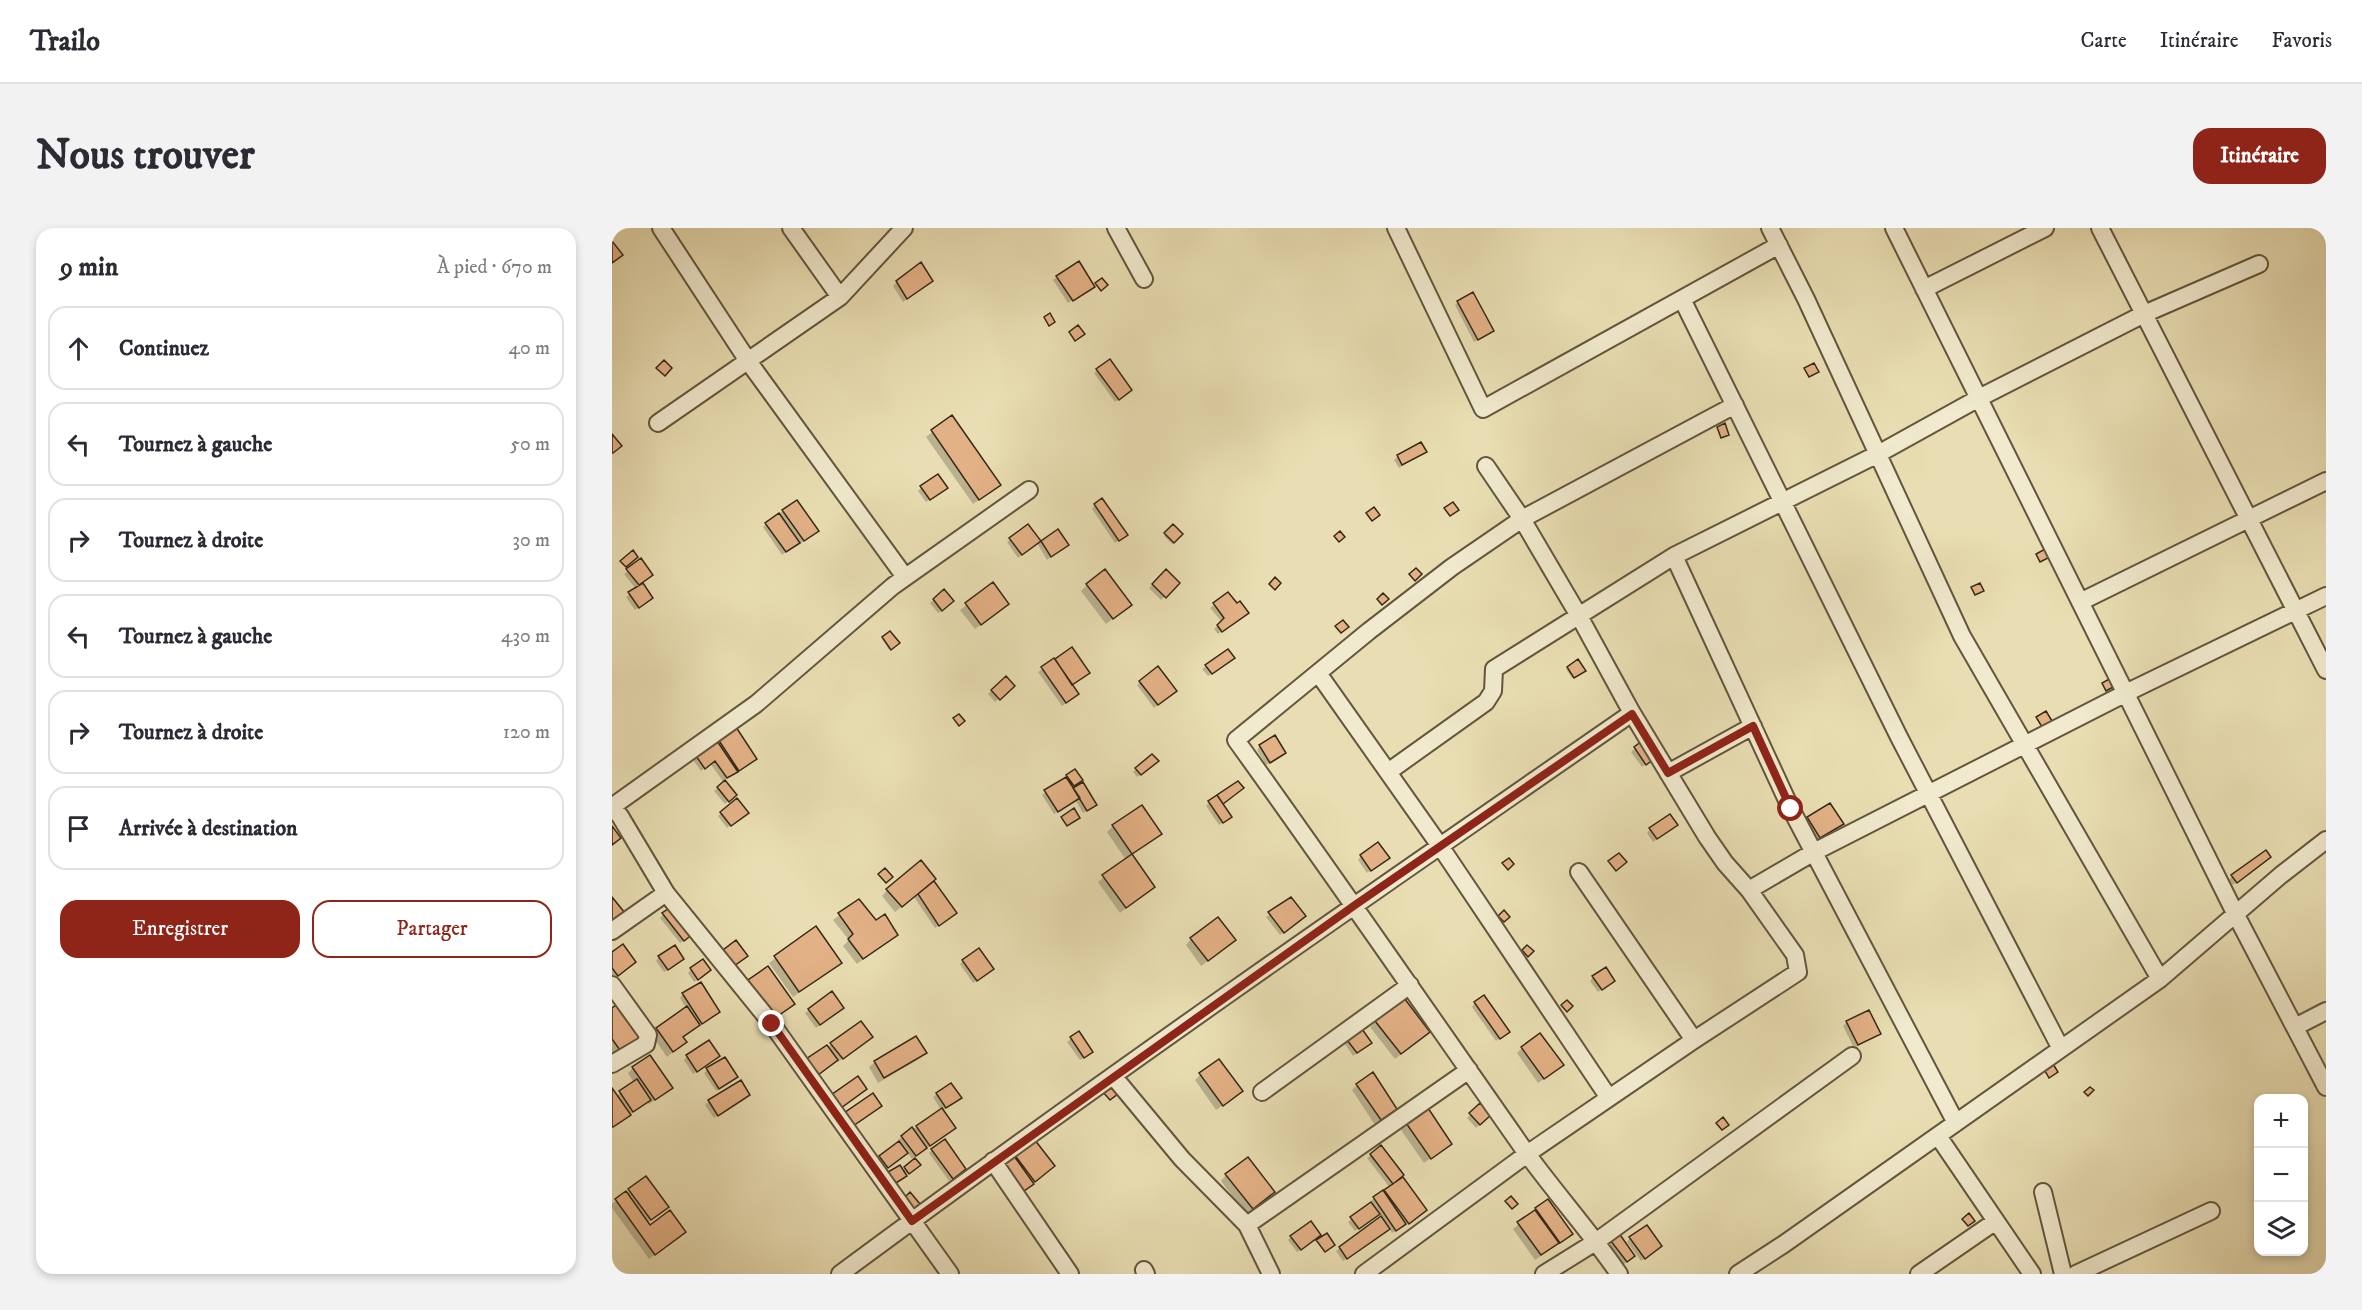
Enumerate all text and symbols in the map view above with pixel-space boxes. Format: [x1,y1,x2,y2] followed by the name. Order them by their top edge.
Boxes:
[30,24,100,59] text: Trailo
[2081,28,2127,54] text: Carte
[2160,28,2238,54] text: Itinéraire
[2271,28,2332,54] text: Favoris
[2193,128,2326,184] button: Itinéraire
[36,130,255,182] text: Nous trouver
[60,251,118,284] text: 9 min
[437,255,552,280] text: À pied · 670 m
[62,332,95,365] icon: ahead
[119,335,209,362] text: Continuez
[508,336,550,361] text: 40 m
[62,428,95,461] icon: left
[119,431,272,458] text: Tournez à gauche
[510,432,550,457] text: 50 m
[62,524,95,557] icon: right
[119,527,263,554] text: Tournez à droite
[512,528,550,553] text: 30 m
[62,620,95,653] icon: left
[119,623,272,650] text: Tournez à gauche
[501,624,550,649] text: 430 m
[62,716,95,749] icon: right
[119,719,263,746] text: Tournez à droite
[503,720,550,745] text: 120 m
[1777,795,1803,821] route start
[62,812,95,845] icon: arrive
[119,815,298,842] text: Arrivée à destination
[60,900,300,958] button: Enregistrer
[312,900,552,958] button: Partager
[758,1010,784,1036] route end
[2254,1094,2308,1256] map controls
[2254,1094,2308,1148] button: +
[2254,1148,2308,1202] button: −
[2254,1202,2308,1256] button: layers

